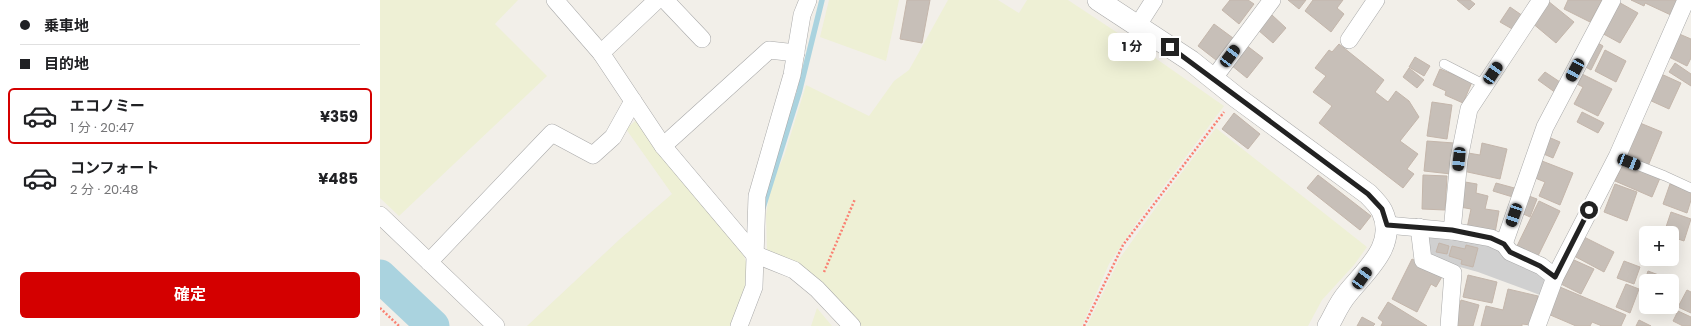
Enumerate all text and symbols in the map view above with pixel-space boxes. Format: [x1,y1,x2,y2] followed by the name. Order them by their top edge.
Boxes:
[44,15,89,36] text: 乗車地
[1108,33,1156,61] callout: 1 分
[1122,37,1142,56] text: 1 分
[1161,38,1179,56] route end
[1218,43,1242,69] car
[44,53,89,74] text: 目的地
[1564,57,1586,83] car
[1481,60,1505,86] car
[70,95,145,116] text: エコノミー
[22,98,58,134] icon: car
[320,106,358,127] text: ¥359
[70,118,134,137] text: 1 分 · 20:47
[1452,146,1466,172] car
[1616,152,1642,172] car
[70,157,160,178] text: コンフォート
[22,160,58,196] icon: car
[318,168,358,189] text: ¥485
[70,180,138,199] text: 2 分 · 20:48
[1580,201,1598,219] route start
[1504,202,1524,228] car
[1639,226,1679,314] map controls
[1639,226,1679,266] button: +
[1350,265,1374,291] car
[20,272,360,318] button: 確定
[1639,274,1679,314] button: −

